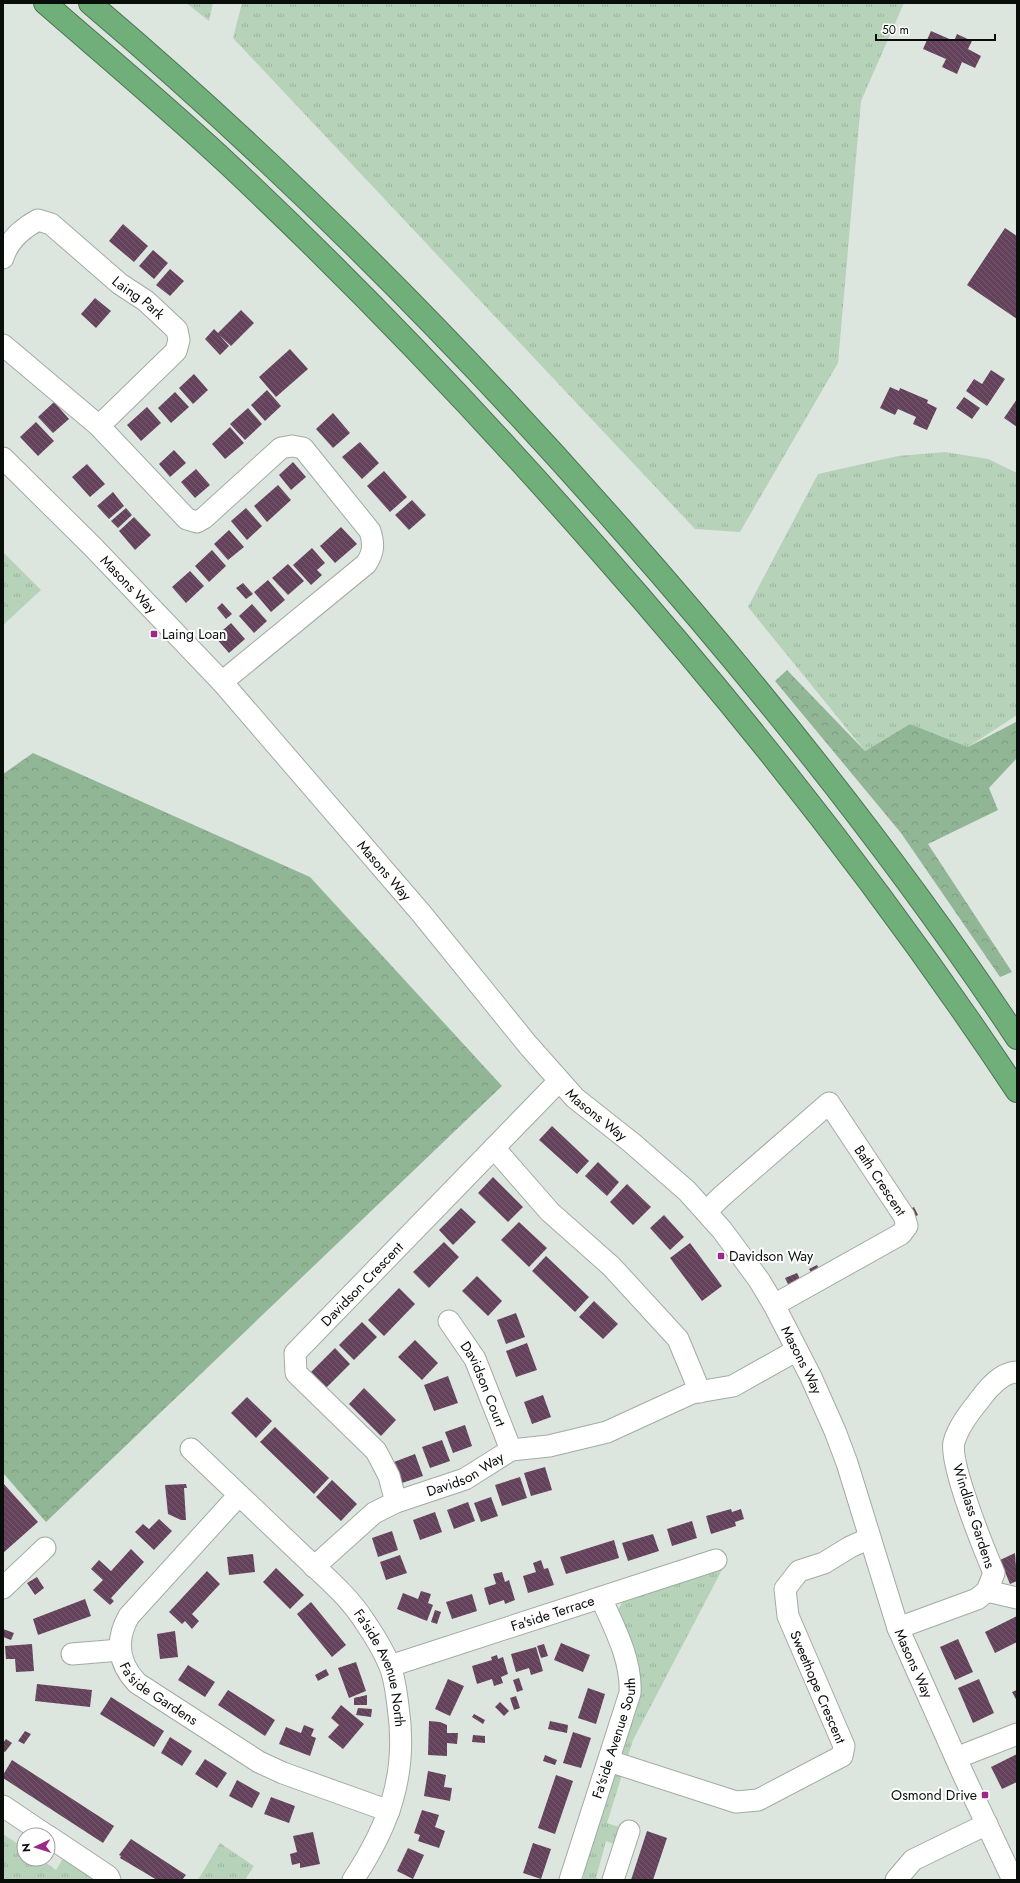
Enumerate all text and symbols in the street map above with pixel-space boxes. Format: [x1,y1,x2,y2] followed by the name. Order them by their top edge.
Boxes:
[876,16,995,42] scale bar
[882,21,909,39] text: 50 m
[108,271,170,324] street label: Laing Park
[96,551,162,618] street label: Masons Way
[162,624,226,644] place label: Laing Loan
[149,629,159,639] marker: Laing Loan
[353,836,417,906] street label: Masons Way
[561,1084,632,1146] street label: Masons Way
[850,1141,912,1220] street label: Bath Crescent
[316,1237,408,1331] street label: Davidson Crescent
[729,1246,814,1266] place label: Davidson Way
[716,1251,726,1261] marker: Davidson Way
[776,1322,828,1398] street label: Masons Way
[456,1337,511,1430] street label: Davidson Court
[424,1447,508,1501] street label: Davidson Way
[948,1461,1000,1571] street label: Windlass Gardens
[508,1590,597,1636] street label: Fa'side Terrace
[349,1605,410,1728] street label: Fa'side Avenue North
[890,1626,938,1702] street label: Masons Way
[785,1627,851,1747] street label: Sweethope Crescent
[115,1659,202,1730] street label: Fa'side Gardens
[587,1677,640,1801] street label: Fa'side Avenue South
[891,1785,977,1805] place label: Osmond Drive
[980,1790,990,1800] marker: Osmond Drive
[16,1827,56,1867] north arrow
[18,1843,34,1853] text: N

